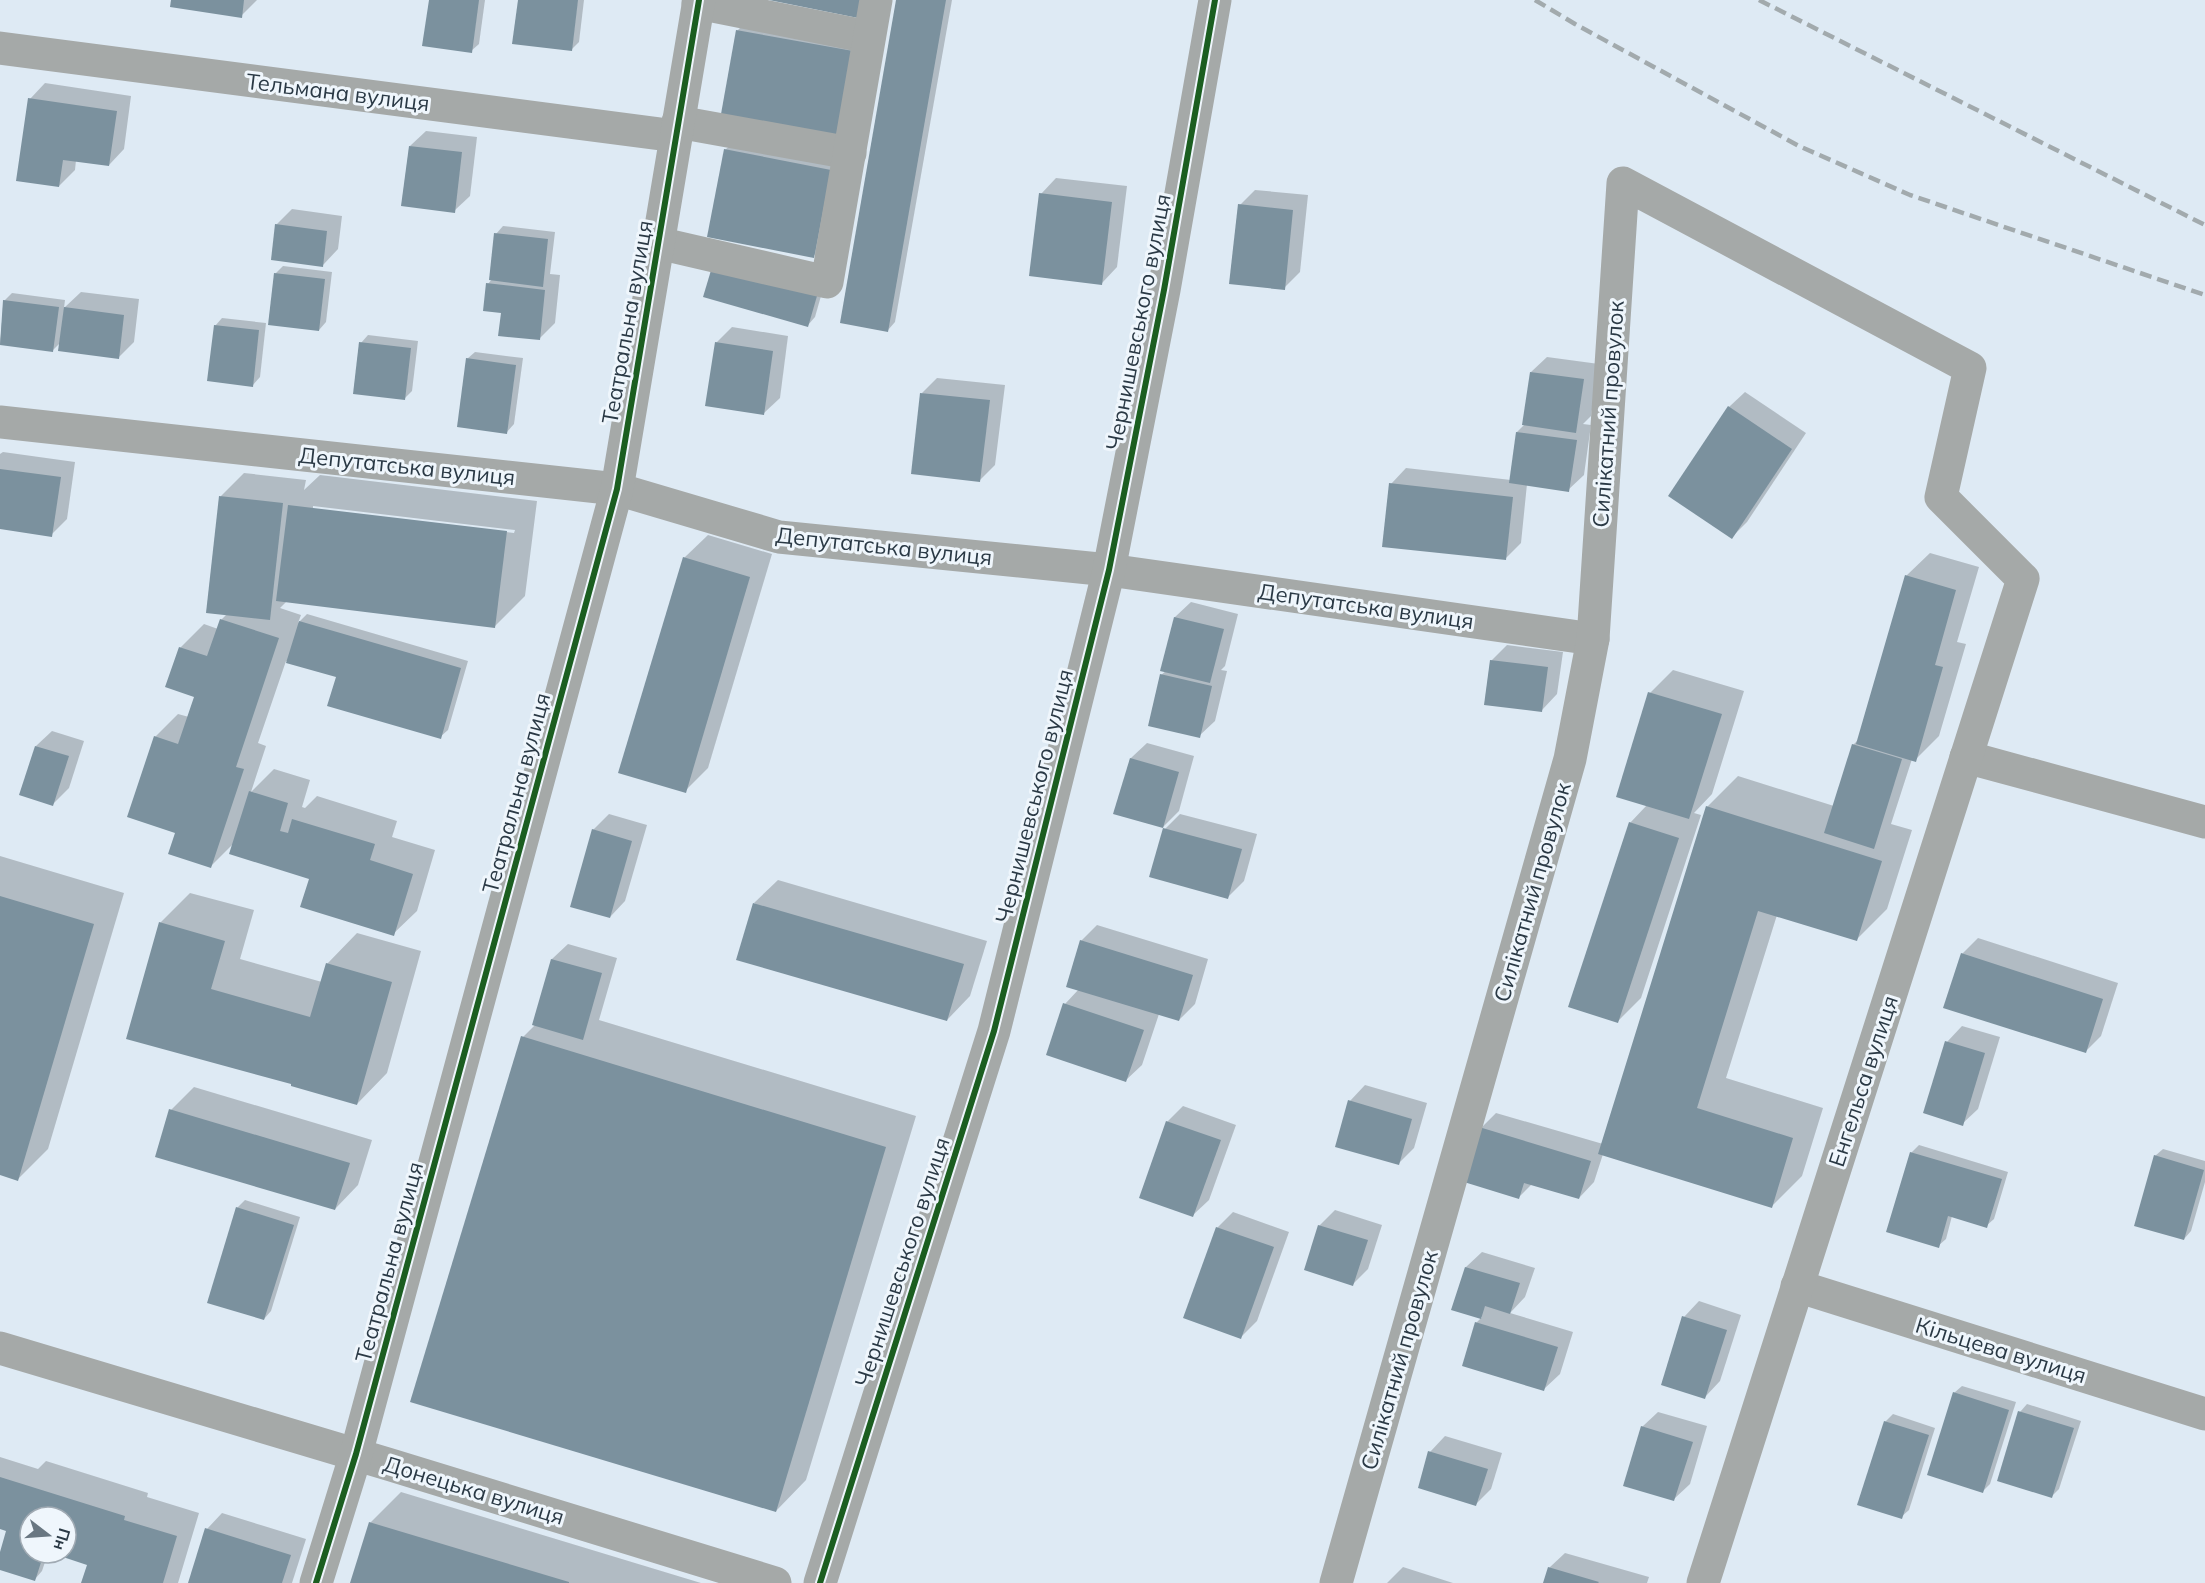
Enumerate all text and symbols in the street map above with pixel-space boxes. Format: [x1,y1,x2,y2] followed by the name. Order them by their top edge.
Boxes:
[245,67,431,117] street label: Тельмана вулиця
[1099,191,1177,453] street label: Чернишевського вулиця
[595,218,659,426] street label: Театральна вулиця
[1586,300,1630,528] street label: Силікатний провулок
[297,441,517,491] street label: Депутатська вулиця
[774,521,994,571] street label: Депутатська вулиця
[1256,577,1476,635] street label: Депутатська вулиця
[989,666,1079,926] street label: Чернишевського вулиця
[476,690,556,896] street label: Театральна вулиця
[1487,779,1577,1005] street label: Силікатний провулок
[1822,992,1904,1170] street label: Енгельса вулиця
[848,1134,956,1390] street label: Чернишевського вулиця
[349,1159,429,1365] street label: Театральна вулиця
[1354,1247,1444,1473] street label: Силікатний провулок
[1912,1311,2090,1389] street label: Кільцева вулиця
[380,1449,568,1531] street label: Донецька вулиця
[18,1505,78,1565] north arrow
[50,1526,75,1553] text: Пн

